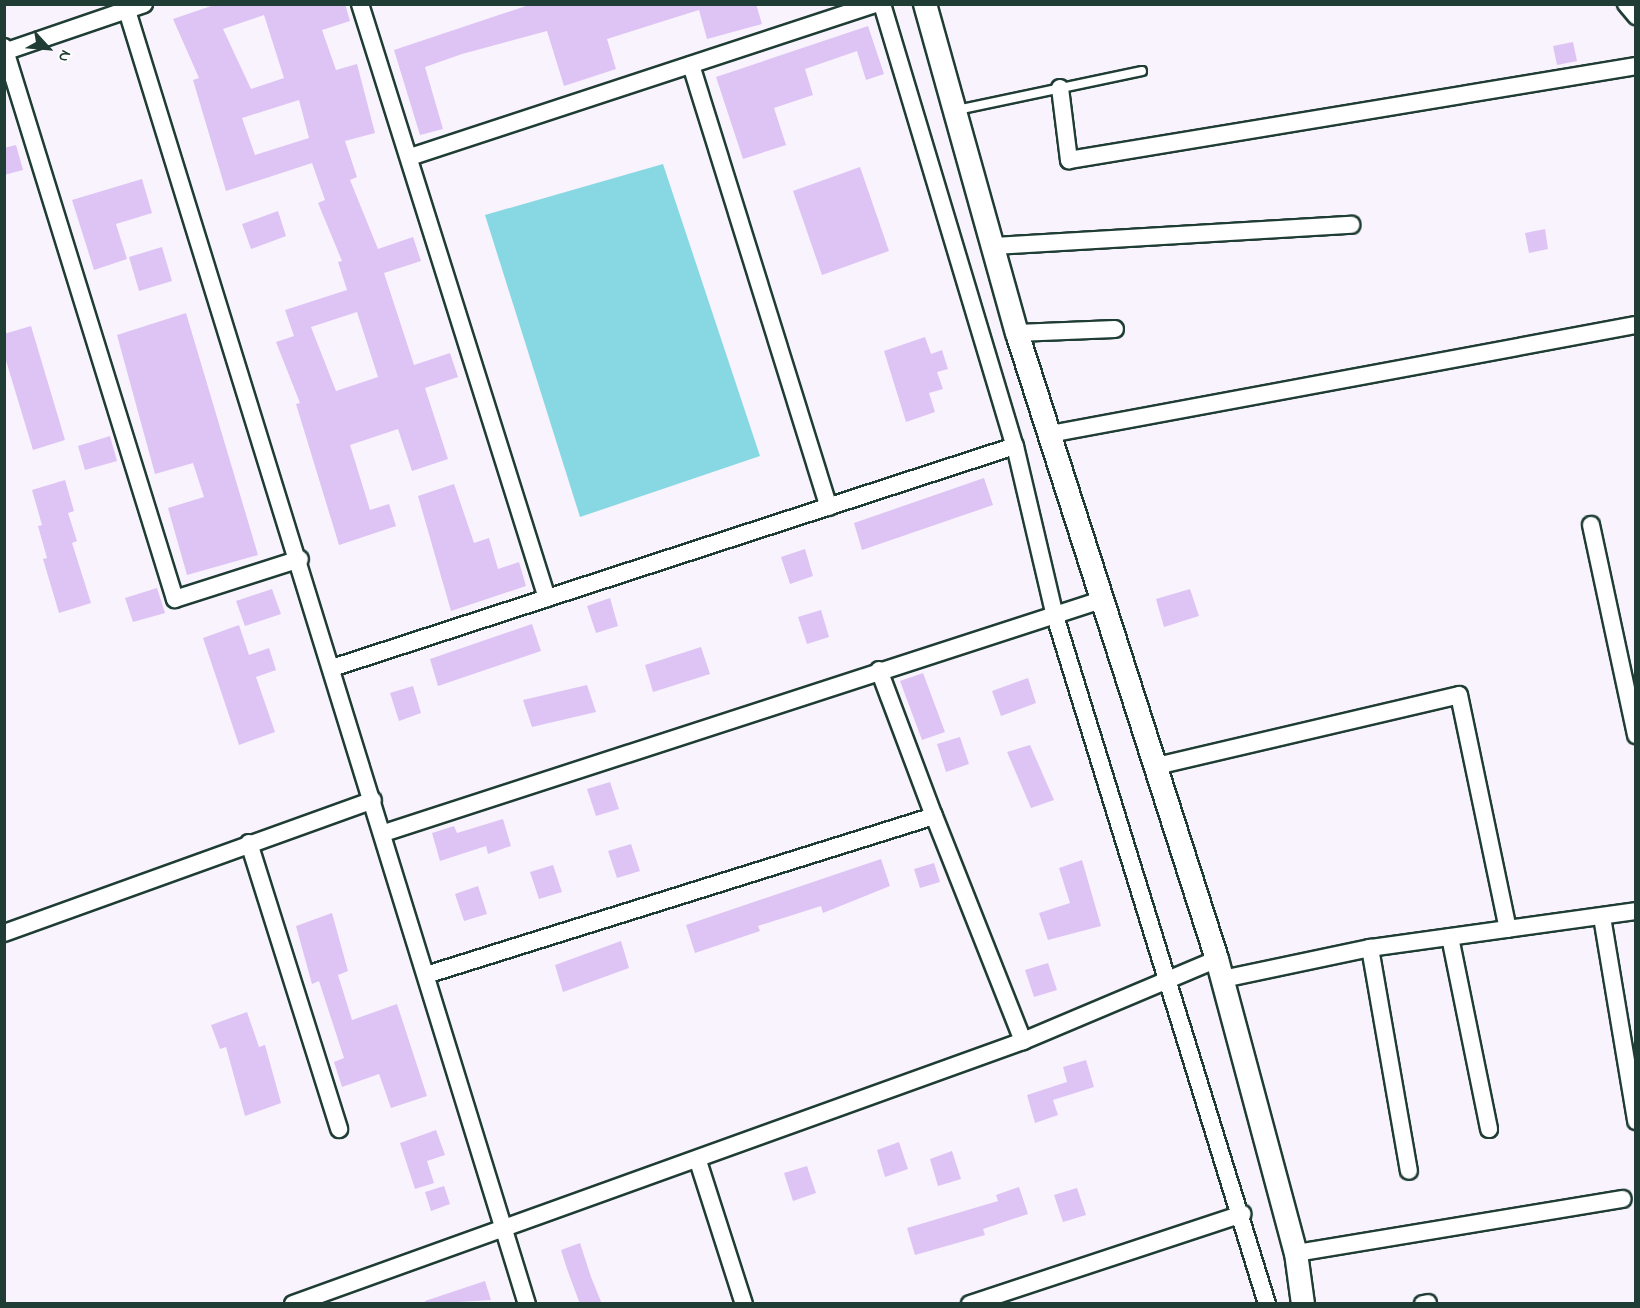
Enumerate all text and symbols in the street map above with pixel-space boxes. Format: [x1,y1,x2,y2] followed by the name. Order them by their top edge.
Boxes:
[18,18,78,78] north arrow
[51,46,77,66] text: N

